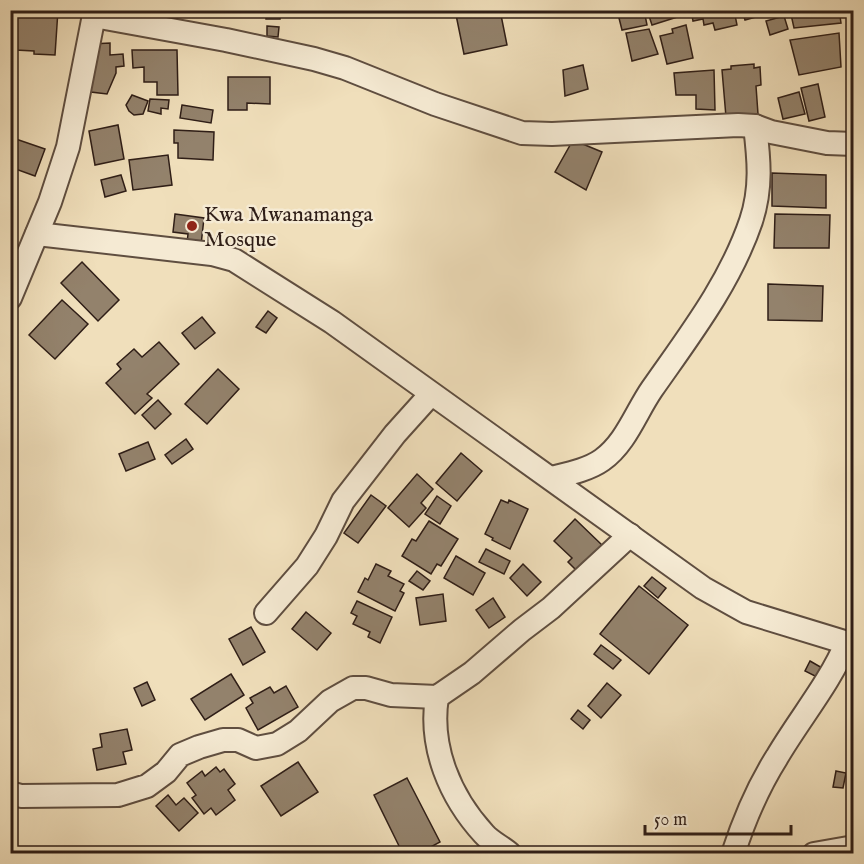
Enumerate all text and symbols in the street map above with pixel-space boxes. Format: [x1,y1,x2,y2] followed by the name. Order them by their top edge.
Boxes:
[204,201,373,254] place label: Kwa Mwanamanga Mosque
[185,219,199,233] marker: Kwa Mwanamanga Mosque
[645,798,790,836] scale bar
[654,809,687,832] text: 50 m

